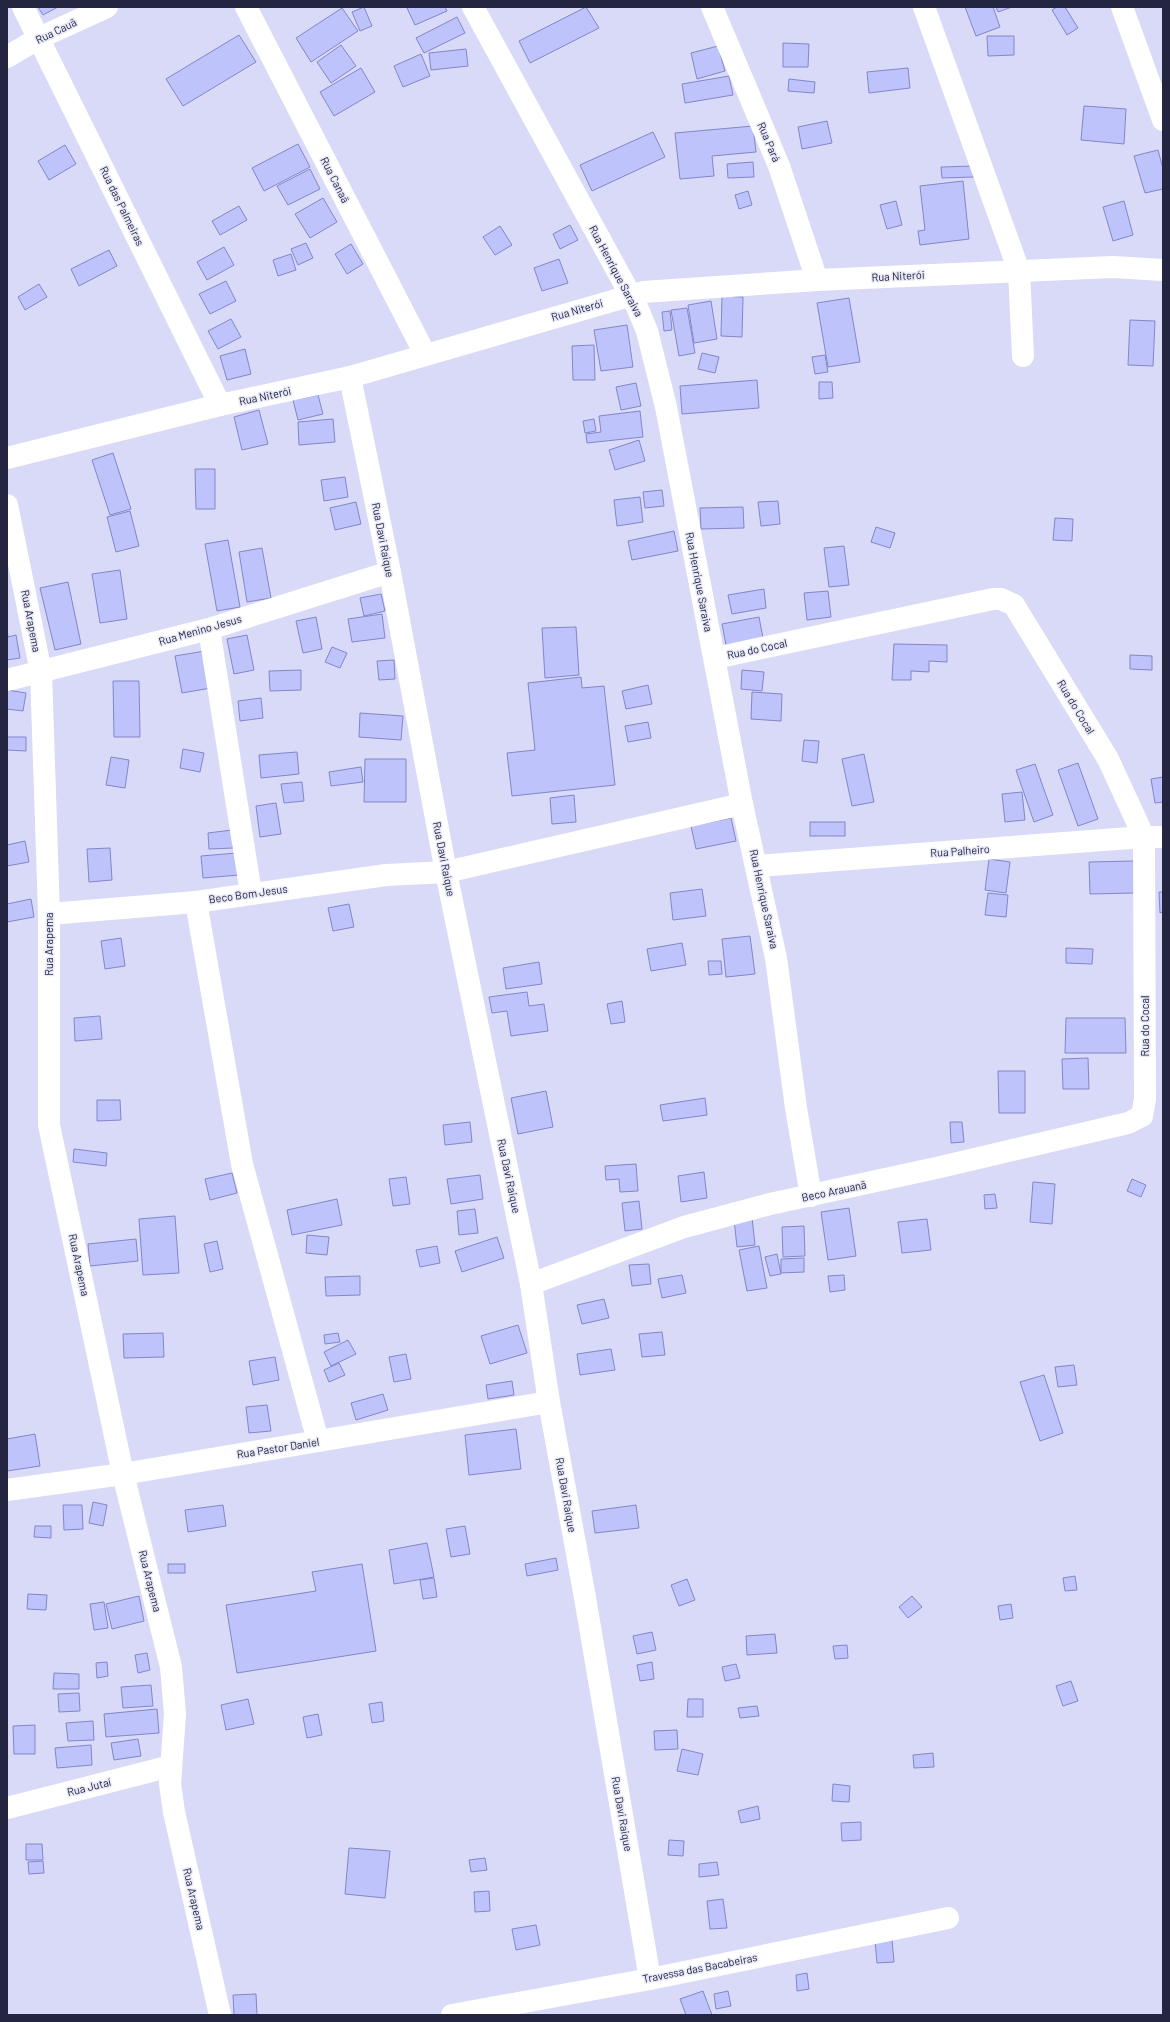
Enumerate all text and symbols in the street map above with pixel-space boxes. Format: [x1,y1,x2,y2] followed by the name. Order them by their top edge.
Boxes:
[33,15,78,46] street label: Rua Cauã
[755,120,784,164] street label: Rua Pará
[318,155,353,205] street label: Rua Canaã
[98,164,147,248] street label: Rua das Palmeiras
[587,223,646,319] street label: Rua Henrique Saraiva
[871,268,925,283] street label: Rua Niterói
[550,296,604,323] street label: Rua Niterói
[238,384,292,407] street label: Rua Niterói
[370,501,397,579] street label: Rua Davi Raique
[683,531,716,633] street label: Rua Henrique Saraiva
[19,589,44,653] street label: Rua Arapema
[157,611,243,648] street label: Rua Menino Jesus
[726,636,788,661] street label: Rua do Cocal
[1055,677,1098,736] street label: Rua do Cocal
[431,820,458,898] street label: Rua Davi Raique
[930,842,990,859] street label: Rua Palheiro
[748,848,781,950] street label: Rua Henrique Saraiva
[208,882,288,905] street label: Beco Bom Jesus
[42,912,55,976] street label: Rua Arapema
[1138,995,1151,1057] street label: Rua do Cocal
[495,1137,524,1215] street label: Rua Davi Raique
[800,1177,868,1204] street label: Beco Arauanã
[67,1233,92,1297] street label: Rua Arapema
[236,1435,320,1460] street label: Rua Pastor Daniel
[553,1456,580,1534] street label: Rua Davi Raique
[137,1549,164,1613] street label: Rua Arapema
[66,1775,113,1798] street label: Rua Jutaí
[609,1775,636,1853] street label: Rua Davi Raique
[181,1867,208,1931] street label: Rua Arapema
[641,1950,758,1985] street label: Travessa das Bacabeiras

